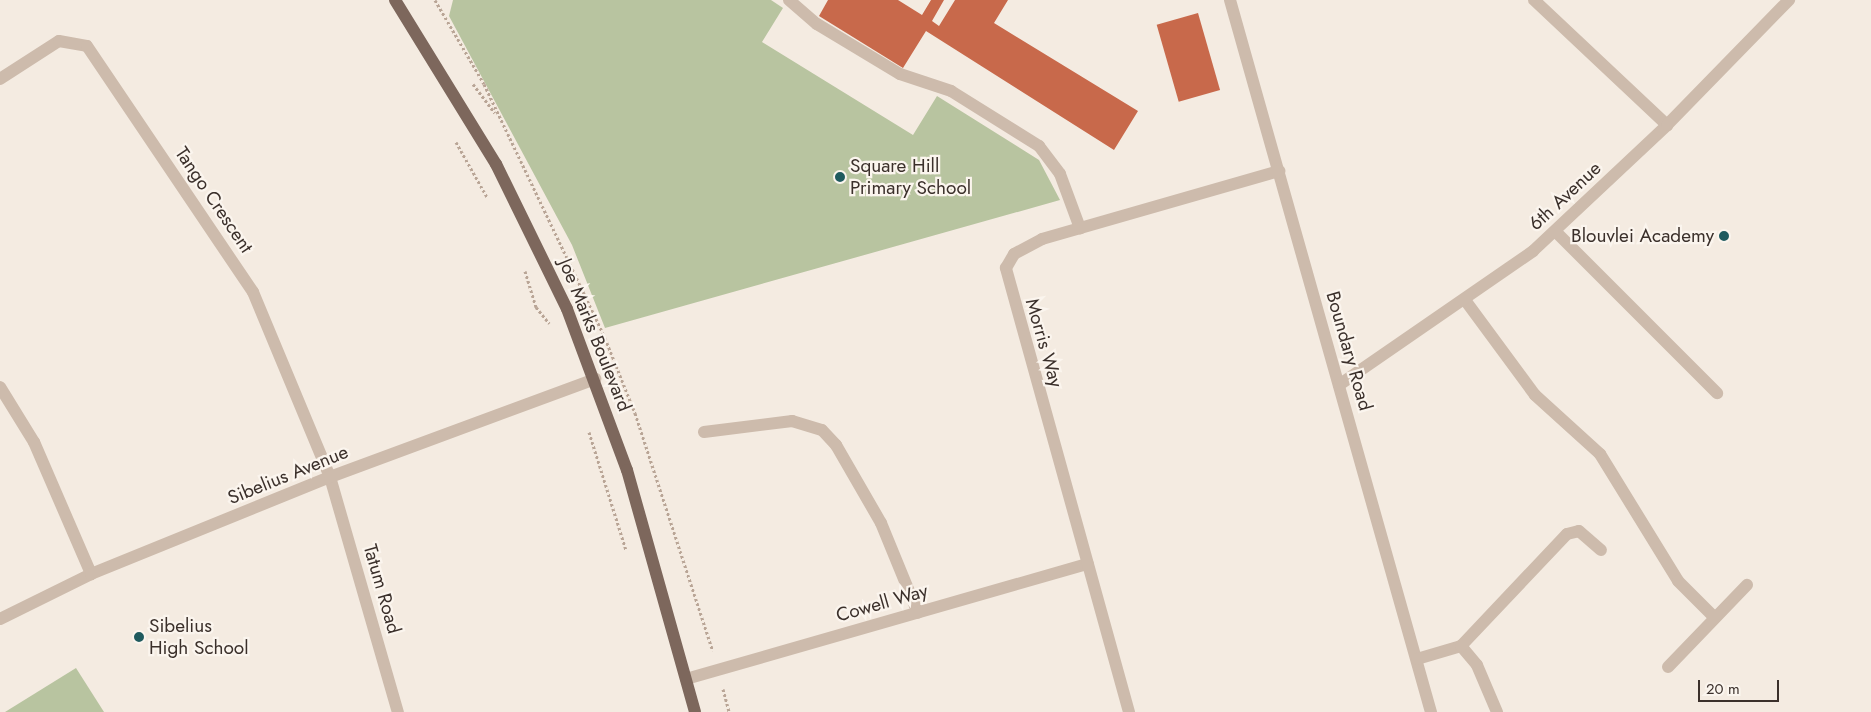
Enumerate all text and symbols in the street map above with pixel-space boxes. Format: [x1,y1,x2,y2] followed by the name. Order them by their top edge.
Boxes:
[170,143,258,257] street label: Tango Crescent
[850,155,971,199] place label: Square Hill Primary School
[1524,157,1606,235] street label: 6th Avenue
[834,171,846,183] marker: Square Hill Primary School
[1571,225,1714,247] place label: Blouvlei Academy
[1718,230,1730,242] marker: Blouvlei Academy
[554,255,636,415] street label: Joe Marks Boulevard
[1321,289,1377,413] street label: Boundary Road
[1020,296,1068,390] street label: Morris Way
[224,440,352,510] street label: Sibelius Avenue
[358,542,406,636] street label: Tatum Road
[834,579,930,627] street label: Cowell Way
[149,615,249,659] place label: Sibelius High School
[133,631,145,643] marker: Sibelius High School
[1701,670,1782,702] scale bar
[1706,678,1740,700] text: 20 m

